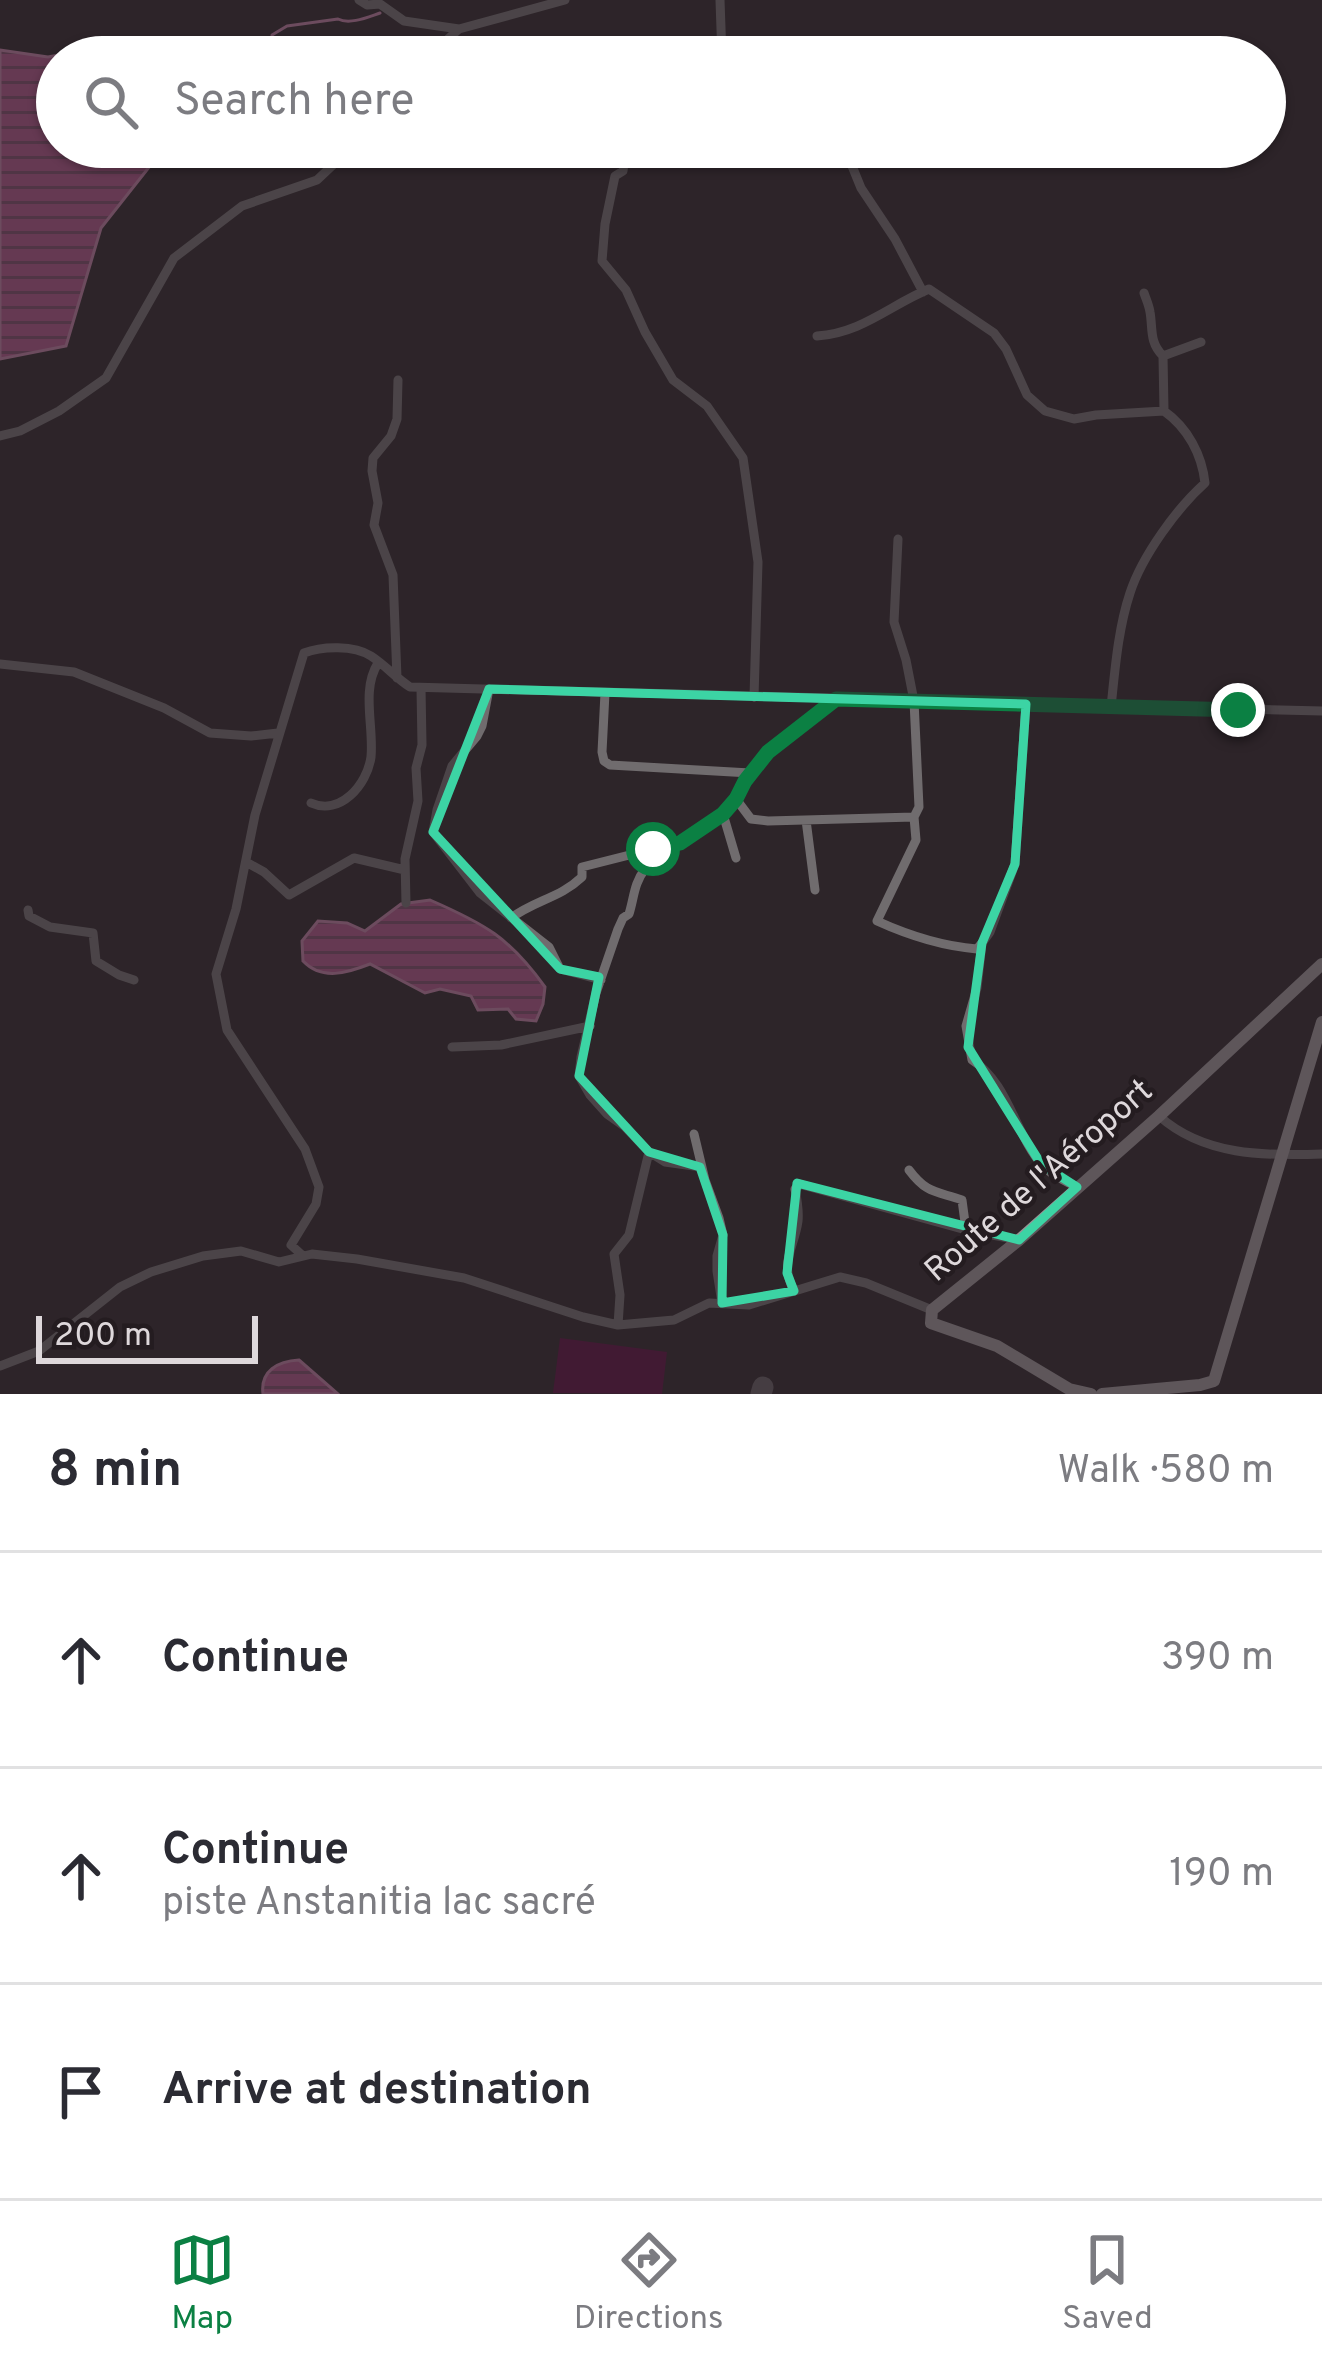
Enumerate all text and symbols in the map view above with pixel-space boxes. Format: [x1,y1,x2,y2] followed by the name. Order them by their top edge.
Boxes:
[36,36,1286,168] search box
[78,69,144,135] icon: search
[174,74,414,131] text: Search here
[1211,683,1265,737] route end
[626,822,680,876] route start
[917,1071,1163,1293] street label: Route de l'Aéroport
[36,1310,258,1363] scale bar
[54,1316,152,1358] text: 200 m
[48,1440,182,1505] text: 8 min
[1058,1448,1274,1497] text: Walk · 580 m
[48,1627,114,1693] icon: ahead
[162,1631,349,1688] text: Continue
[1161,1635,1274,1684] text: 390 m
[162,1823,349,1880] text: Continue
[48,1843,114,1909] icon: ahead
[1169,1851,1274,1900] text: 190 m
[162,1880,596,1929] text: piste Anstanitia lac sacré
[48,2059,114,2125] icon: arrive
[162,2063,592,2120] text: Arrive at destination
[169,2227,235,2341] tab: Map
[574,2227,724,2341] tab: Directions
[1062,2227,1153,2341] tab: Saved

